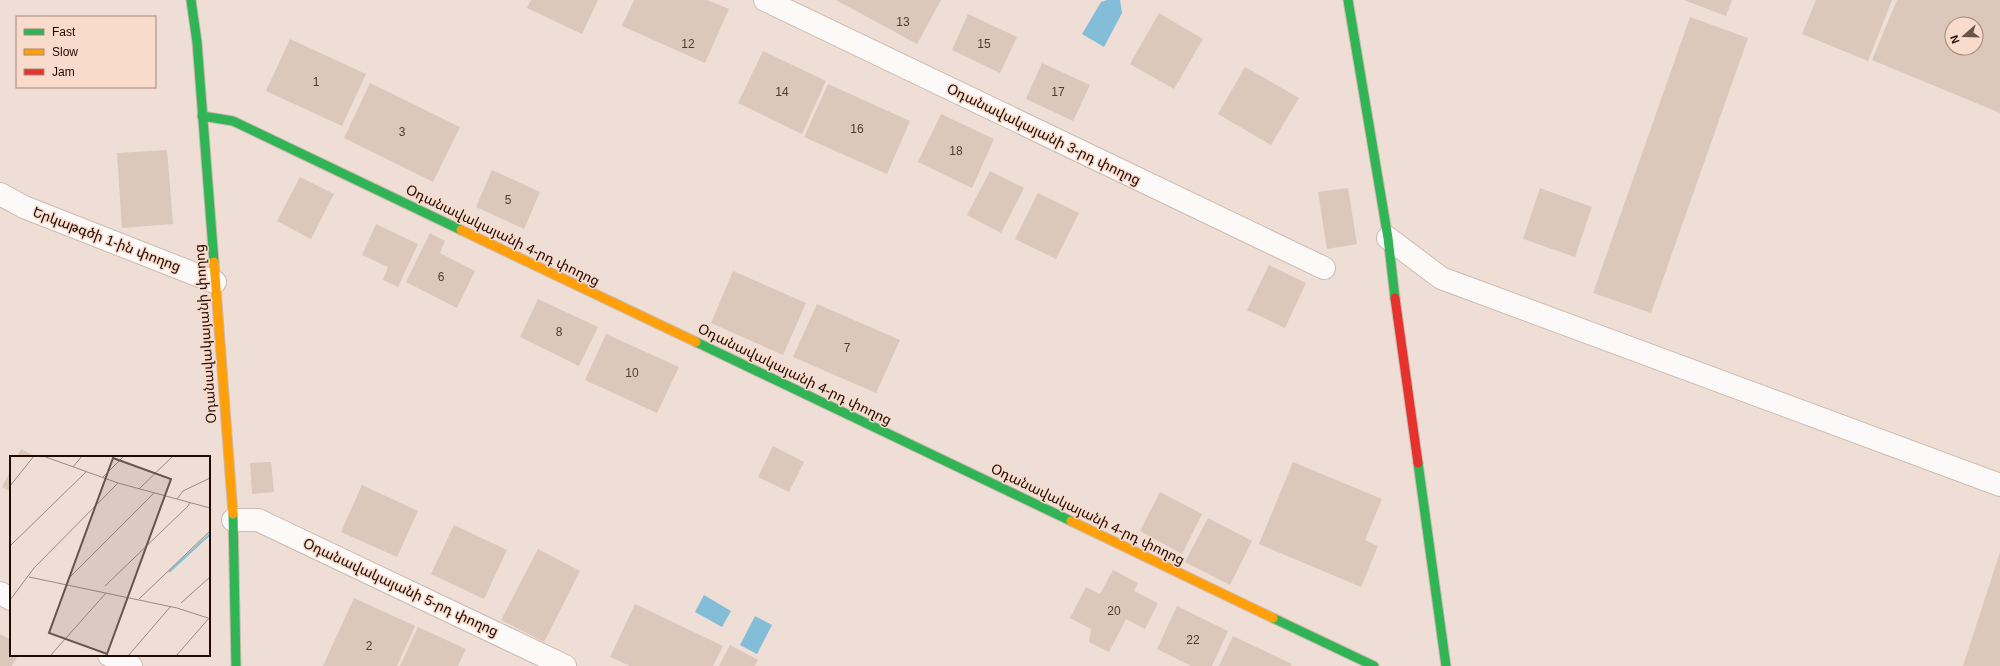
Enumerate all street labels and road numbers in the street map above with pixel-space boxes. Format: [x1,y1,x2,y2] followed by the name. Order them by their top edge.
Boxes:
[945,80,1143,188] street label: Օդանավակայանի 3-րդ փողոց
[404,181,602,289] street label: Օդանավակայանի 4-րդ փողոց
[31,203,183,275] street label: Երկաթգծի 1-ին փողոց
[191,244,219,424] street label: Օդանավակայանի փողոց
[696,320,894,428] street label: Օդանավակայանի 4-րդ փողոց
[989,460,1187,568] street label: Օդանավակայանի 4-րդ փողոց
[301,535,501,639] street label: Օդանավակայանի 5-րդ փողոց

